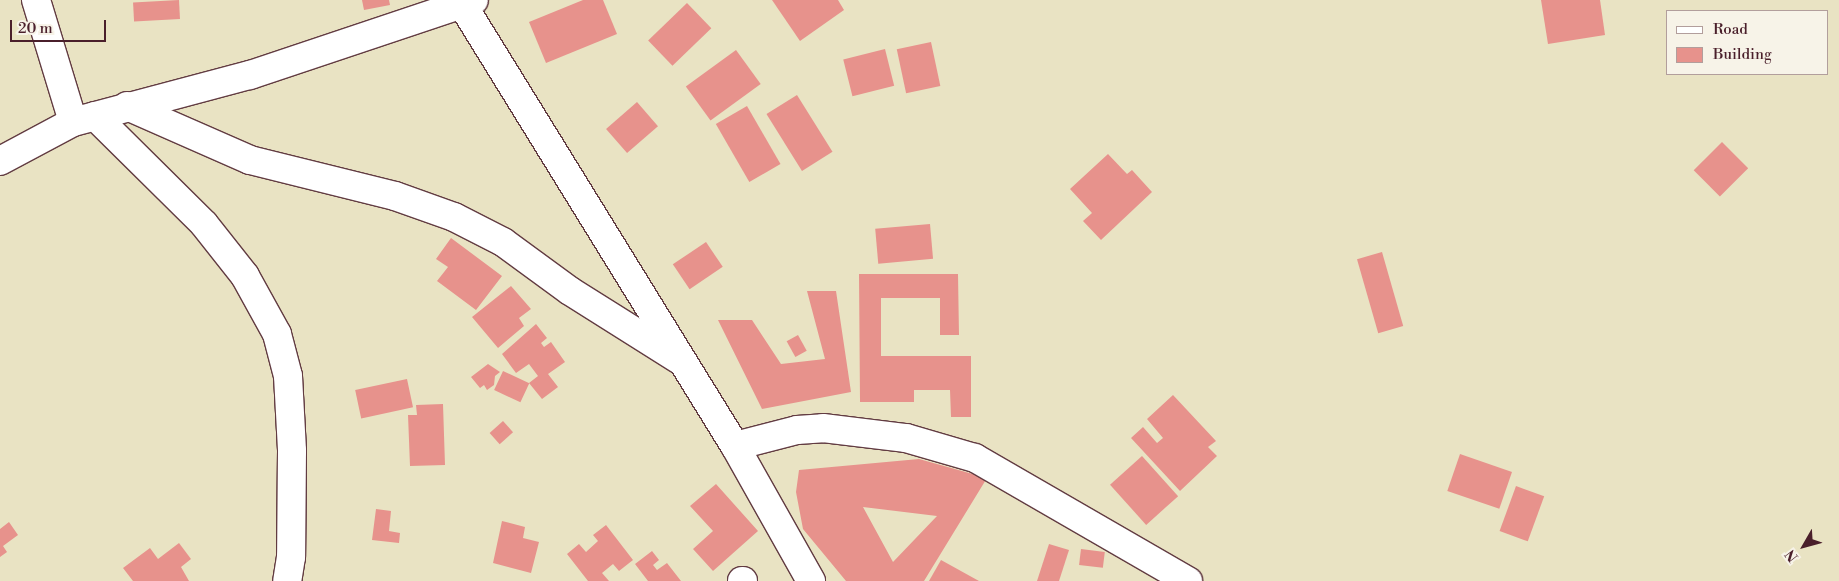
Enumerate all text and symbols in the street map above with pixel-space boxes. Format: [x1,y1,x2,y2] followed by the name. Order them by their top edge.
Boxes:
[12,10,109,42] scale bar
[1666,10,1829,75] legend
[18,19,53,38] text: 20 m
[1713,20,1748,39] text: Road
[1713,45,1772,64] text: Building
[1779,521,1829,571] north arrow
[1782,545,1803,565] text: N

